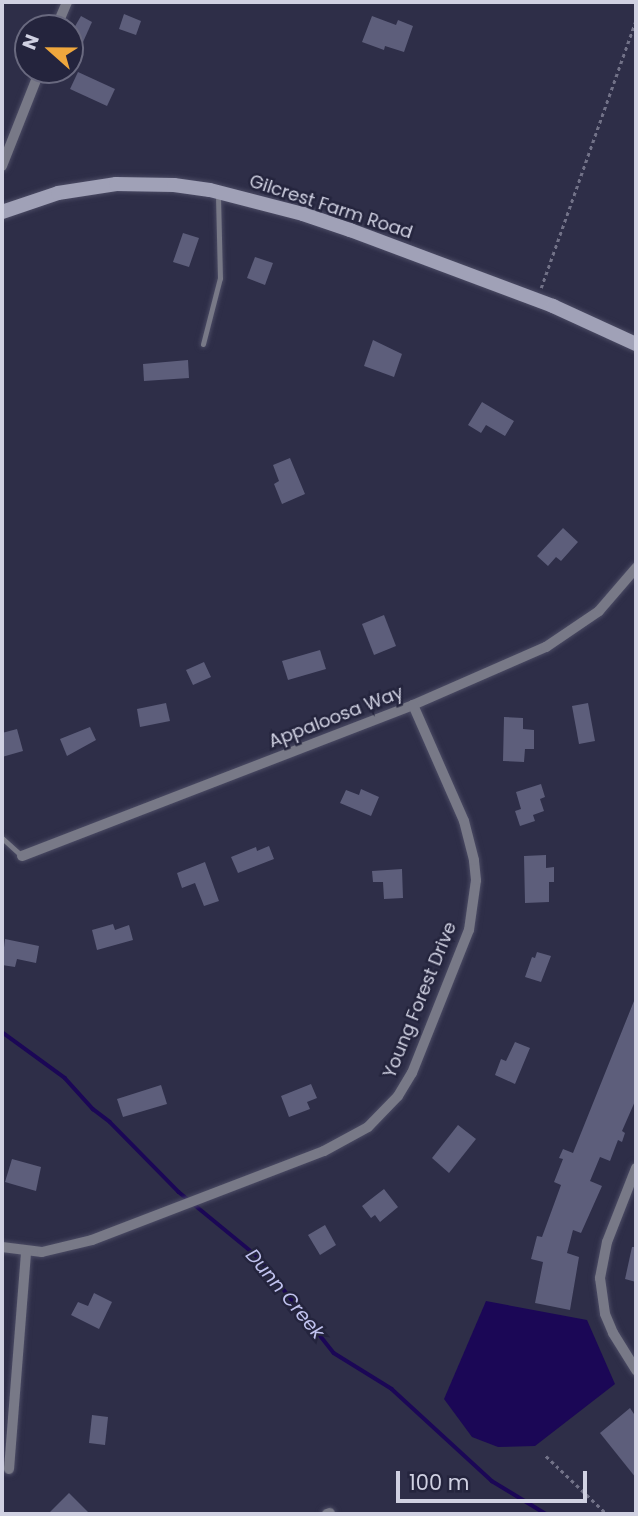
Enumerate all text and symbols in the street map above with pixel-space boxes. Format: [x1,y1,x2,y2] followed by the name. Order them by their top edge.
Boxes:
[14,14,84,84] north arrow
[16,31,46,54] text: N
[247,170,415,244] street label: Gilcrest Farm Road
[266,681,406,753] street label: Appaloosa Way
[379,919,461,1081] street label: Young Forest Drive
[241,1244,329,1344] water label: Dunn Creek
[400,1456,591,1500] scale bar
[409,1468,469,1497] text: 100 m

